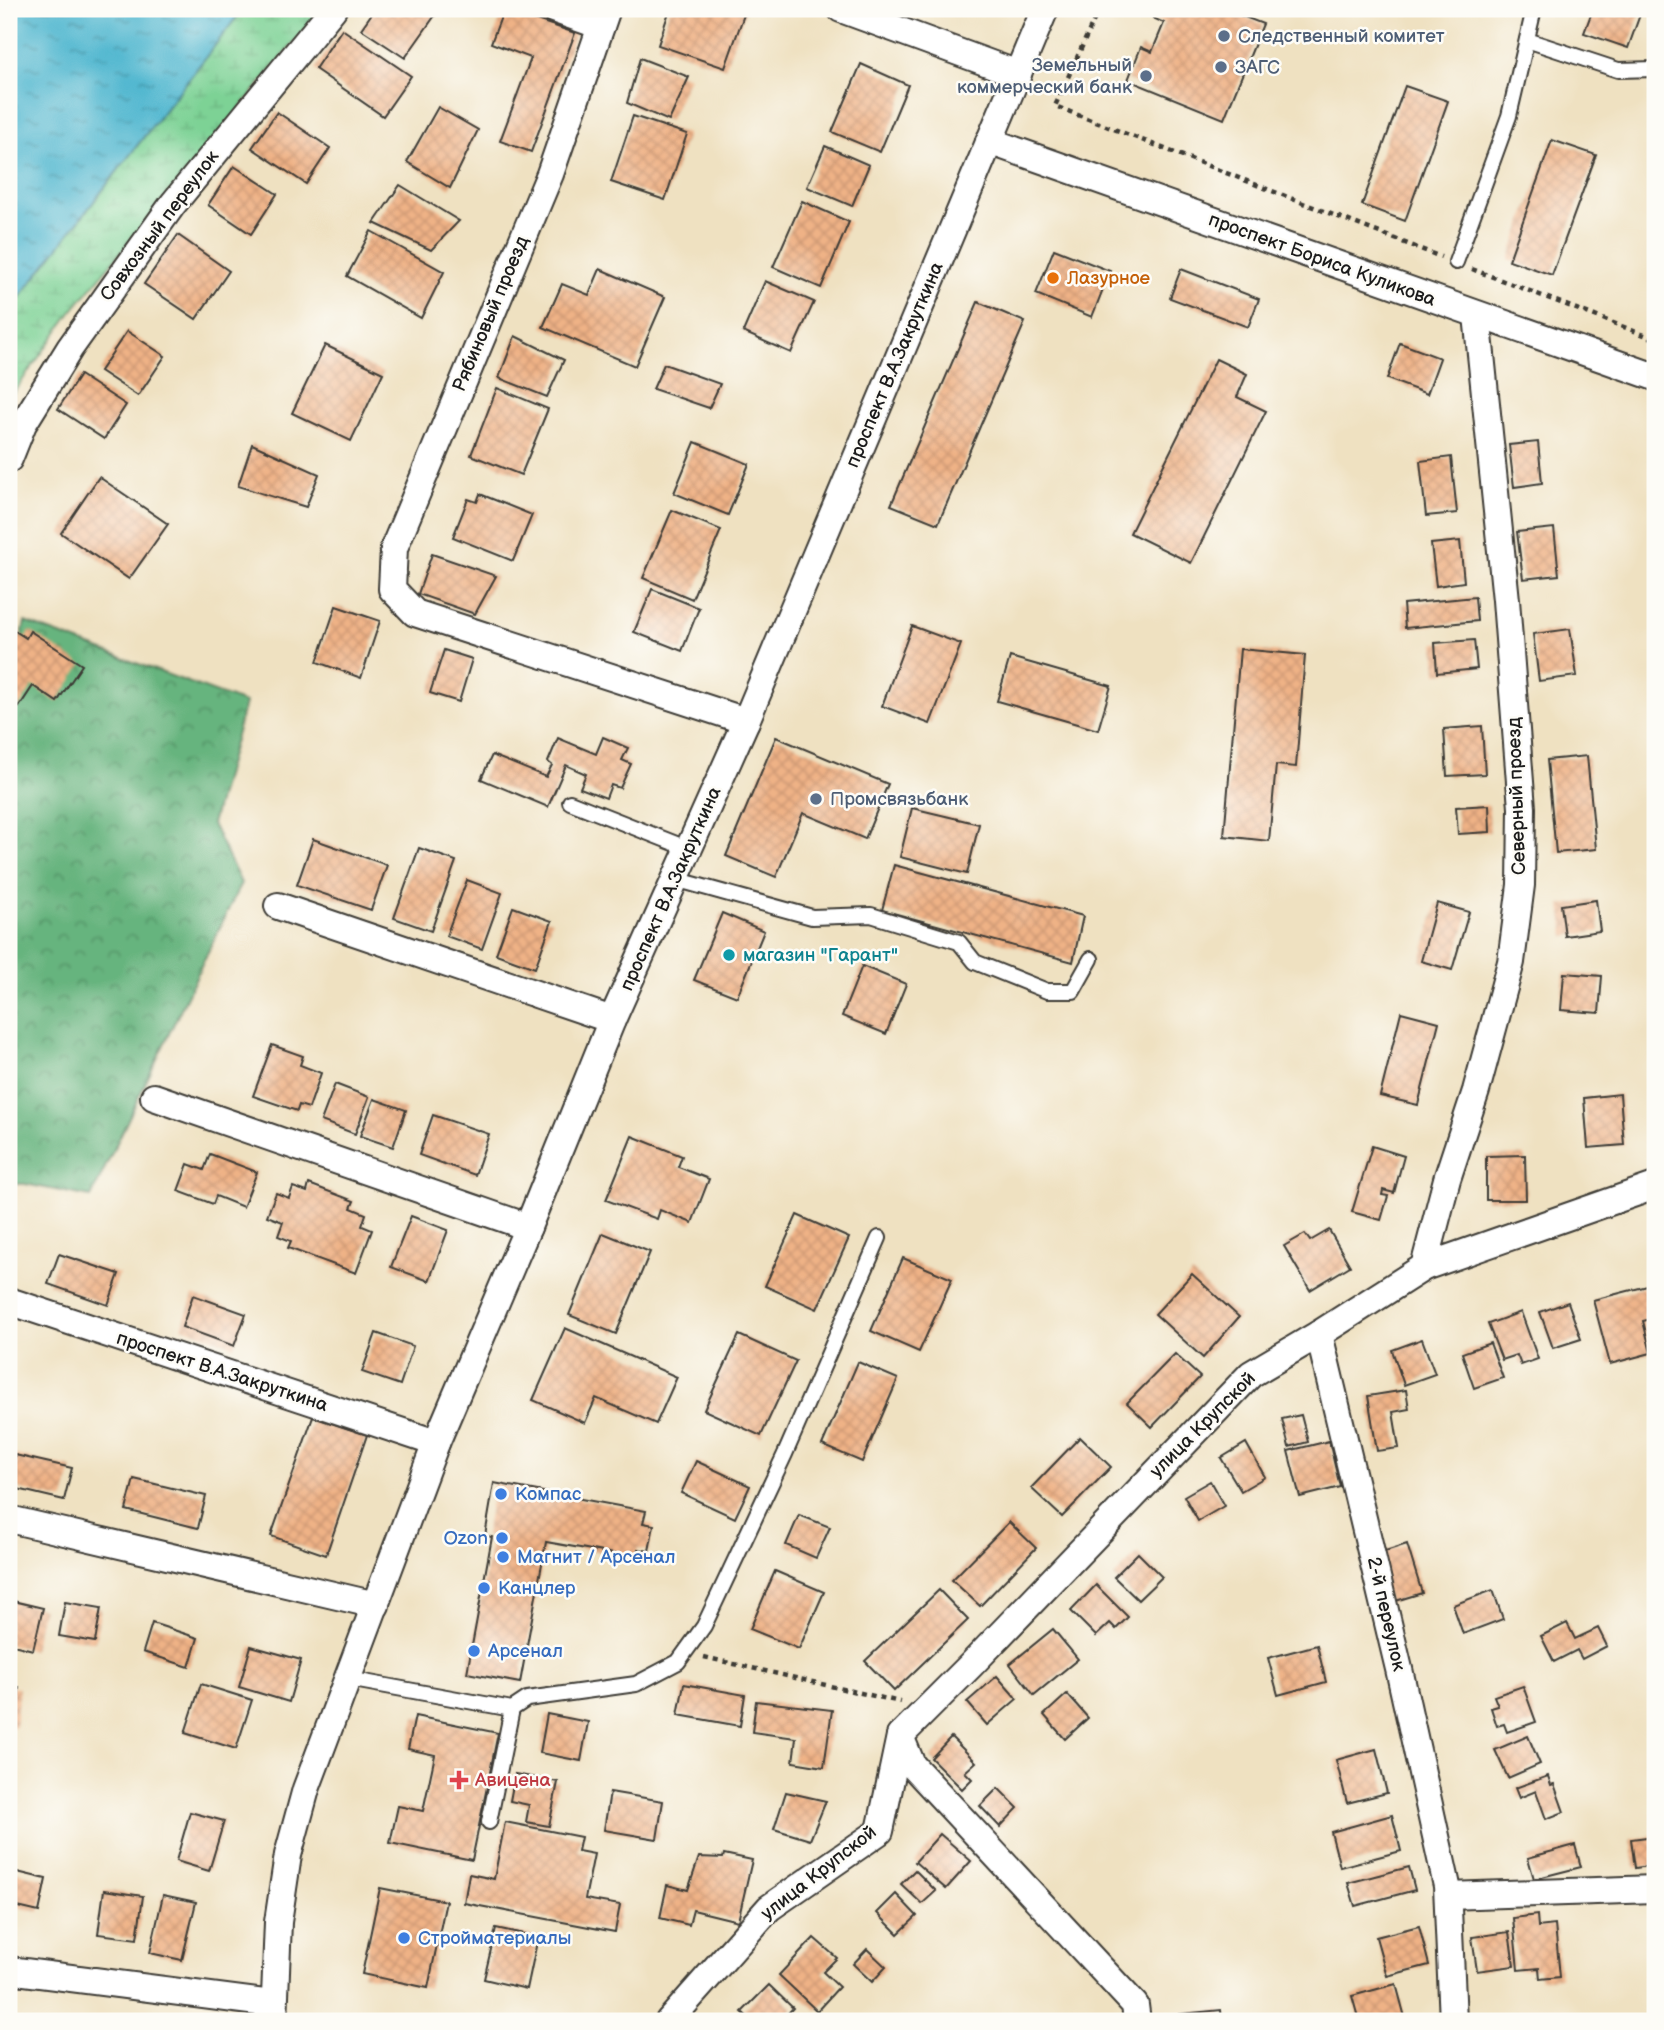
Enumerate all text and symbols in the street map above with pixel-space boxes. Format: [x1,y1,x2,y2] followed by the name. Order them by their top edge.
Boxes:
[1238,25,1445,48] place label: Следственный комитет
[1216,28,1232,44] marker: Следственный комитет
[957,54,1132,99] place label: Земельный коммерческий банк
[1235,56,1280,79] place label: ЗАГС
[1213,59,1229,75] marker: ЗАГС
[1138,68,1154,84] marker: Земельный коммерческий банк
[96,146,224,306] street label: Совхозный переулок
[1205,208,1439,312] street label: проспект Бориса Куликова
[448,232,534,395] street label: Рябиновый проезд
[841,259,949,471] street label: проспект В.А.Закруткина
[1066,267,1151,290] place label: Лазурное
[1045,270,1061,286] marker: Лазурное
[1503,716,1531,875] street label: Северный проезд
[616,783,726,995] street label: проспект В.А.Закруткина
[830,788,968,811] place label: Промсвязьбанк
[808,791,824,807] marker: Промсвязьбанк
[743,944,898,967] place label: магазин "Гарант"
[721,947,737,963] marker: магазин "Гарант"
[113,1327,331,1417] street label: проспект В.А.Закруткина
[1145,1367,1261,1483] street label: улица Крупской
[515,1483,582,1506] place label: Компас
[493,1486,509,1502] marker: Компас
[443,1527,488,1550] place label: Ozon
[494,1530,510,1546] marker: Ozon
[517,1546,676,1569] place label: Магнит / Арсенал
[495,1549,511,1565] marker: Магнит / Арсенал
[1362,1555,1410,1673] street label: 2-й переулок
[498,1577,576,1600] place label: Канцлер
[476,1580,492,1596] marker: Канцлер
[487,1640,563,1663] place label: Арсенал
[466,1643,482,1659] marker: Арсенал
[474,1769,551,1792] place label: Авицена
[449,1770,469,1790] marker: Авицена
[757,1821,881,1925] street label: улица Крупской
[418,1927,571,1950] place label: Стройматериалы
[396,1930,412,1946] marker: Стройматериалы

